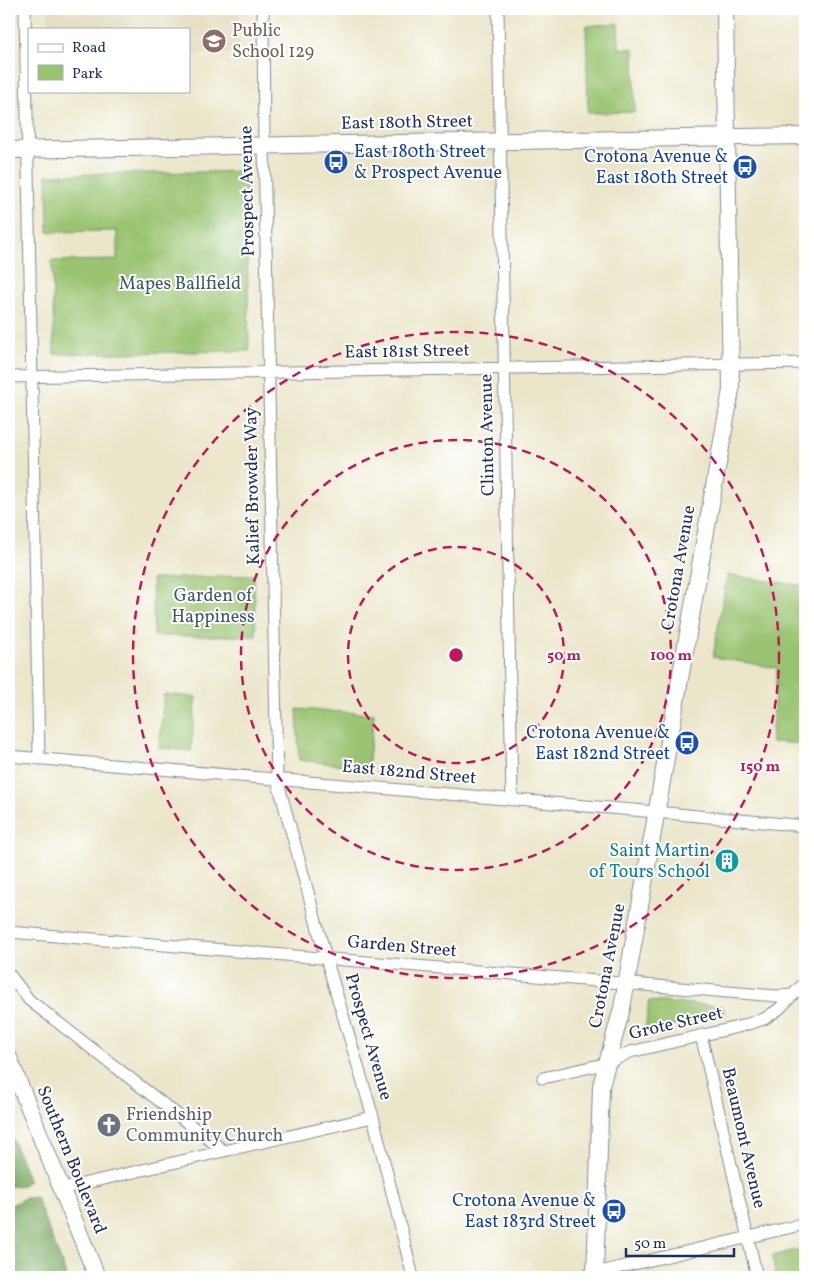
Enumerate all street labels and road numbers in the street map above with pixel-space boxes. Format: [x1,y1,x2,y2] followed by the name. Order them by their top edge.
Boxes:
[341,109,473,137] street label: East 180th Street
[234,125,262,257] street label: Prospect Avenue
[344,338,470,366] street label: East 181st Street
[474,374,502,496] street label: Clinton Avenue
[239,406,267,565] street label: Kalief Browder Way
[656,503,702,633] street label: Crotona Avenue
[341,755,477,791] street label: East 182nd Street
[584,901,632,1031] street label: Crotona Avenue
[346,930,458,964] street label: Garden Street
[338,971,398,1103] street label: Prospect Avenue
[627,1001,725,1047] street label: Grote Street
[715,1065,771,1211] street label: Beaumont Avenue
[30,1082,112,1238] street label: Southern Boulevard

